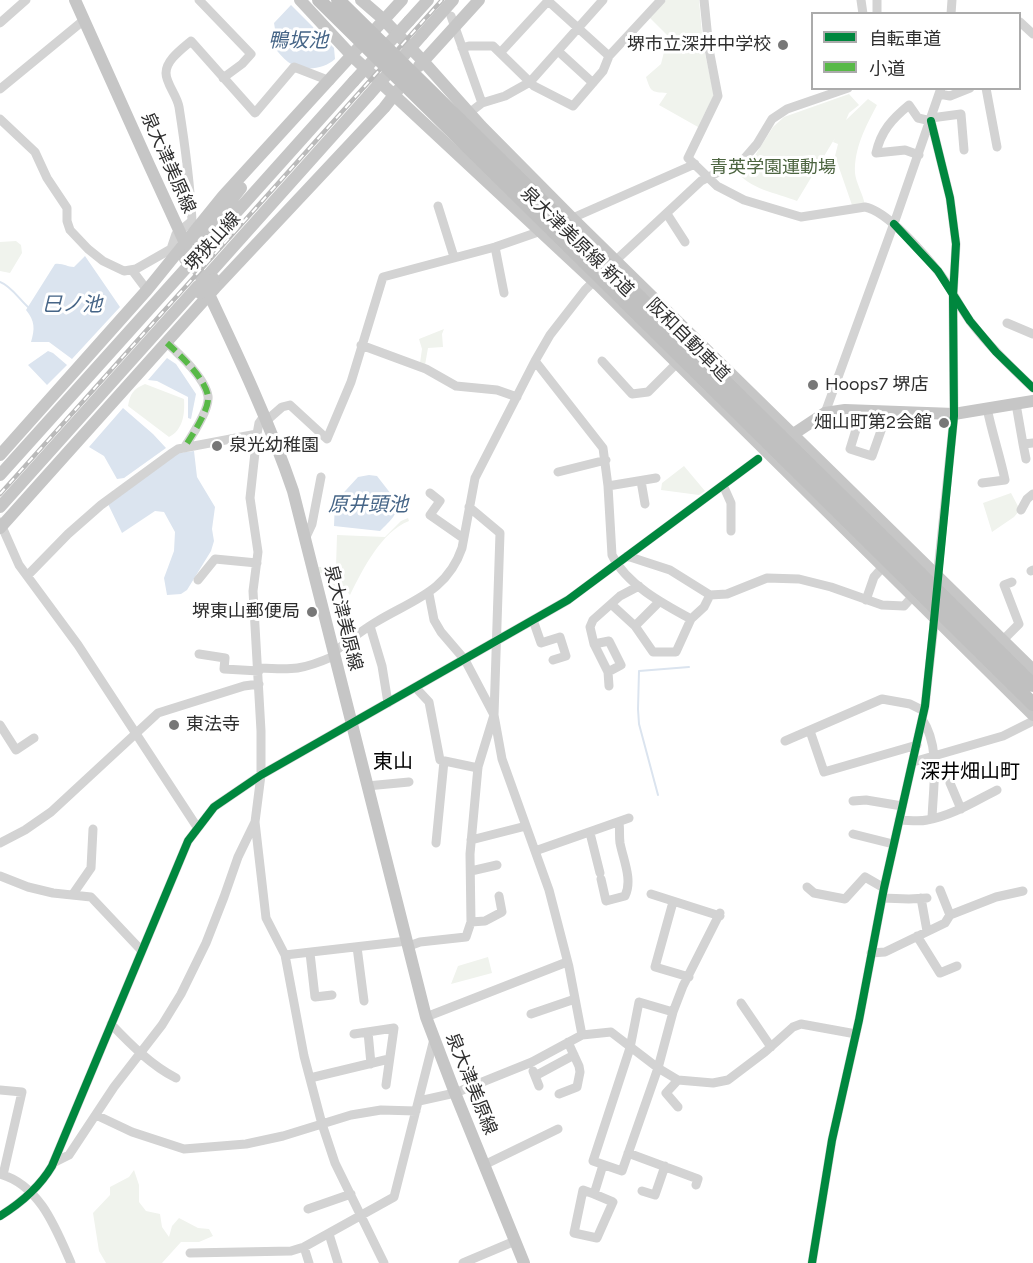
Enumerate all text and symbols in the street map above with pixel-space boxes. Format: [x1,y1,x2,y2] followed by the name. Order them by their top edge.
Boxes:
[811,12,1021,90] legend
[869,28,941,50] text: 自転車道
[268,29,328,53] water label: 鴨坂池
[627,34,771,56] place label: 堺市立深井中学校
[776,38,790,52] marker: 堺市立深井中学校
[869,58,905,80] text: 小道
[136,109,200,217] street label: 泉大津美原線
[710,157,836,179] park label: 青英学園運動場
[516,183,638,301] street label: 泉大津美原線 新道
[181,208,245,276] street label: 堺狭山線
[42,293,102,317] water label: 巳ノ池
[642,294,734,386] street label: 阪和自動車道
[825,374,929,396] place label: Hoops7 堺店
[806,378,820,392] marker: Hoops7 堺店
[814,412,932,434] place label: 畑山町第2会館
[937,416,951,430] marker: 畑山町第2会館
[229,435,319,457] place label: 泉光幼稚園
[210,439,224,453] marker: 泉光幼稚園
[328,493,408,517] water label: 原井頭池
[319,563,367,673] street label: 泉大津美原線
[192,601,300,623] place label: 堺東山郵便局
[305,605,319,619] marker: 堺東山郵便局
[186,714,240,736] place label: 東法寺
[167,718,181,732] marker: 東法寺
[373,750,413,774] district label: 東山
[920,760,1020,784] district label: 深井畑山町
[441,1030,501,1138] street label: 泉大津美原線

